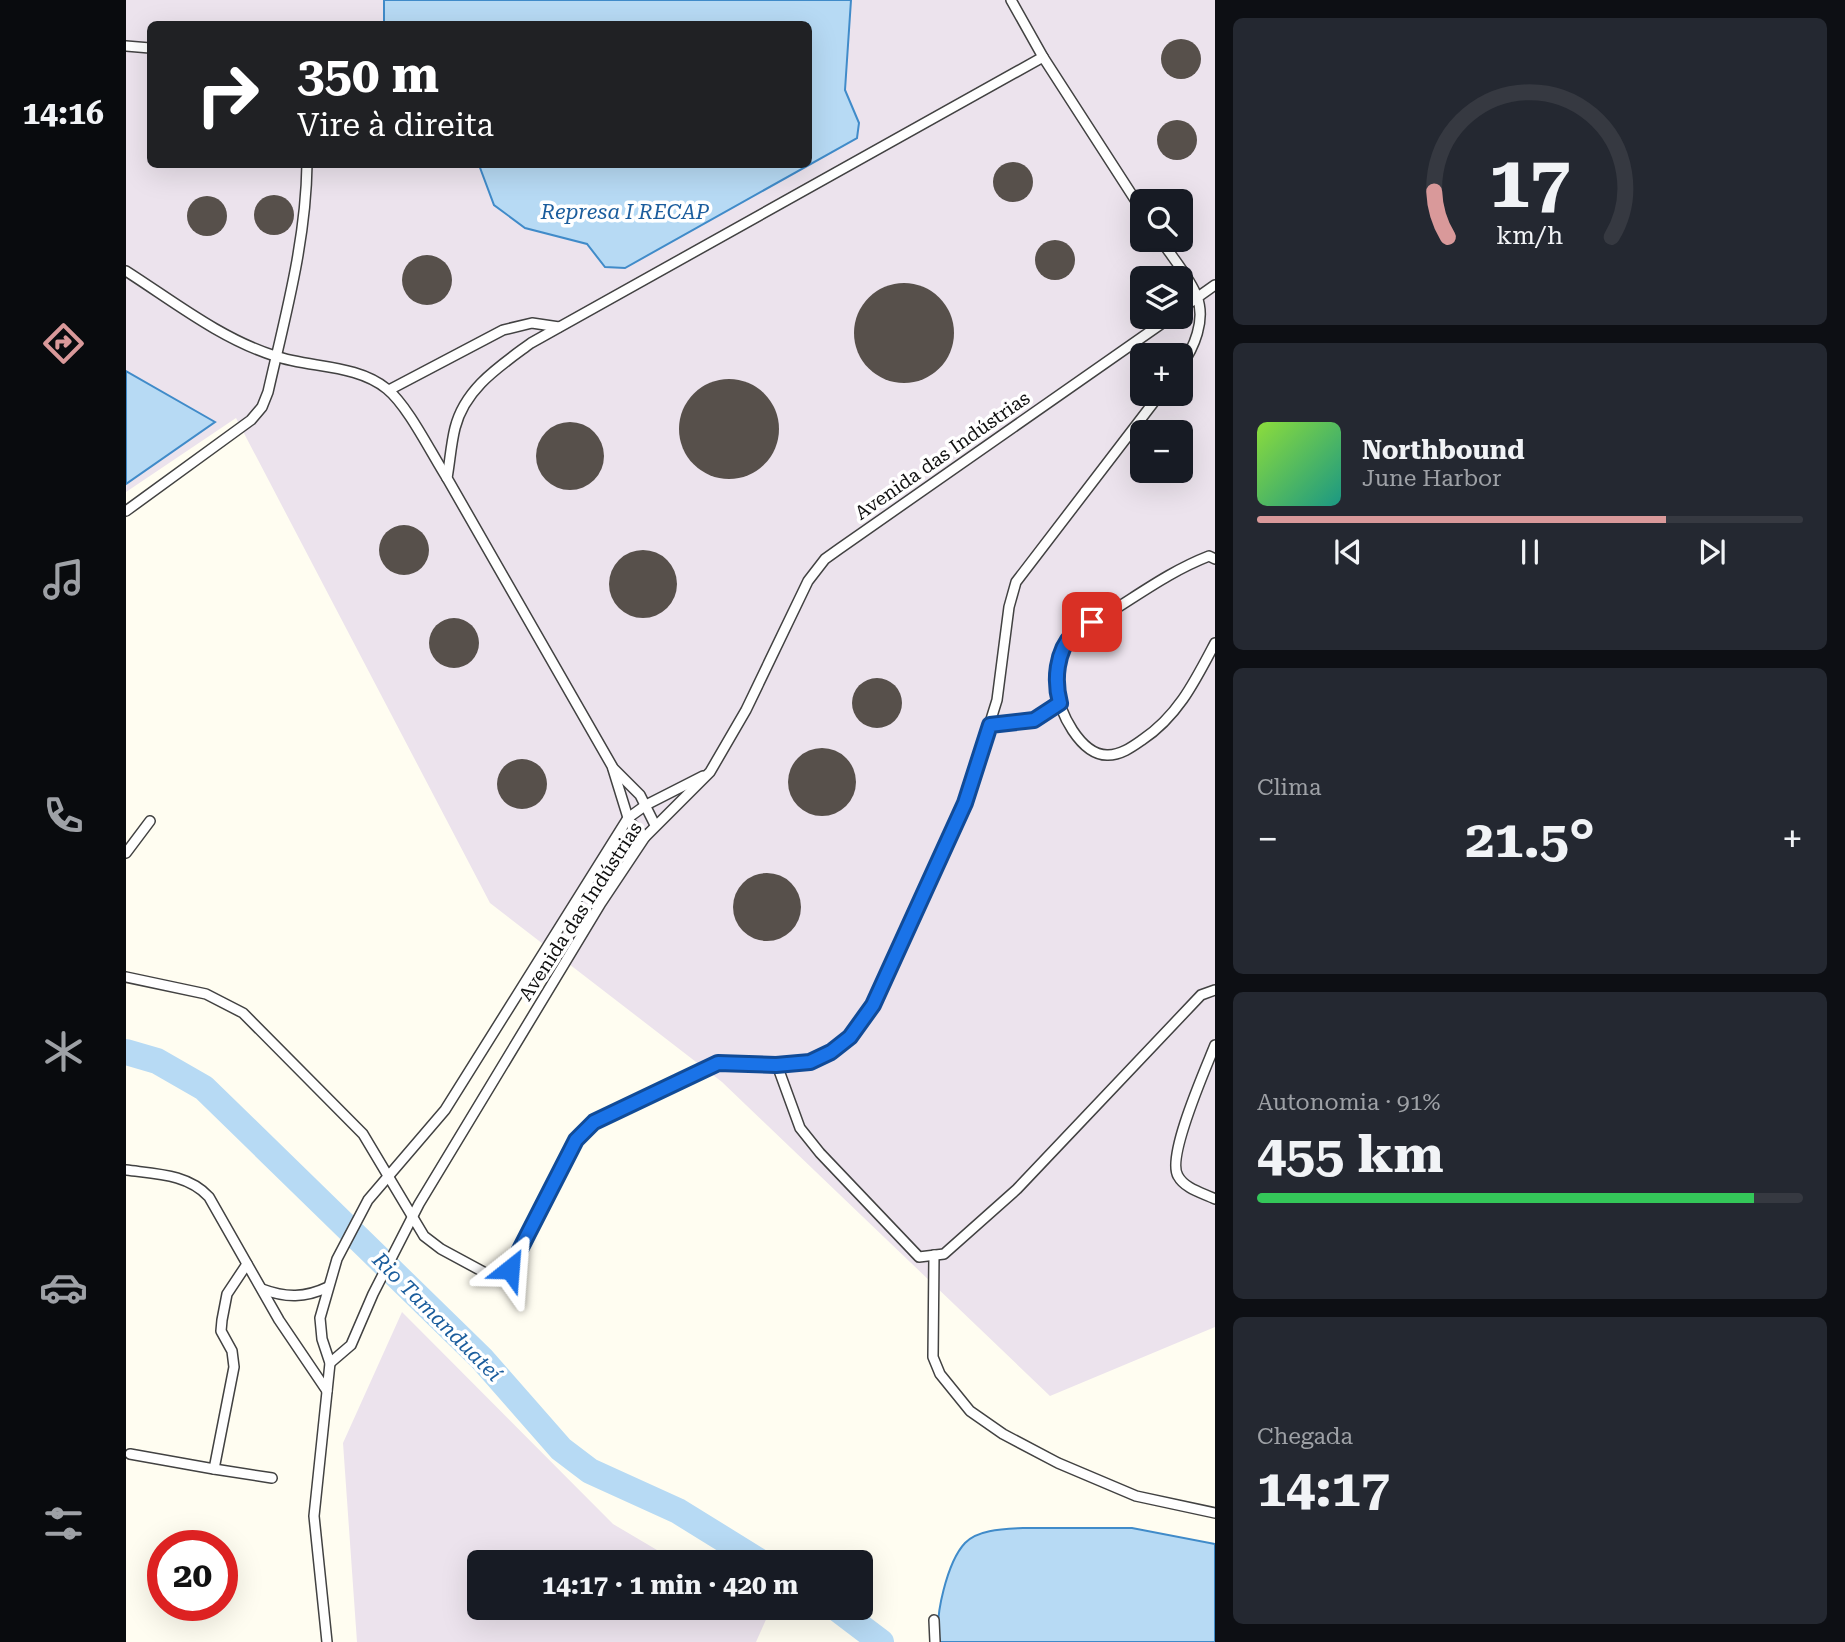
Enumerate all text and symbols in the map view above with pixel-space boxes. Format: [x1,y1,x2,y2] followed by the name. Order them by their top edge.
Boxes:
[297,47,439,104] text: 350 m
[182,49,273,140] icon: right
[22,94,104,132] text: 14:16
[297,106,494,144] text: Vire à direita
[1489,141,1571,226] text: 17
[1130,189,1193,483] map controls
[1130,189,1193,252] button: search
[540,200,710,224] water label: Represa I RECAP
[1497,221,1563,250] text: km/h
[1130,266,1193,329] button: layers
[39,319,88,368] icon: directions
[1130,343,1193,406] button: +
[850,386,1034,525] street label: Avenida das Indústrias
[1130,420,1193,483] button: −
[1362,435,1525,465] text: Northbound
[1362,465,1502,492] text: June Harbor
[1329,533,1367,571] icon: previous
[1511,533,1549,571] icon: pause
[1693,533,1731,571] icon: next
[39,555,88,604] icon: music
[1062,592,1122,652] pin
[1073,603,1111,641] icon: arrive
[1257,774,1321,801] text: Clima
[39,791,88,840] icon: phone
[1465,809,1595,870] text: 21.5°
[1257,817,1278,861] text: −
[1782,817,1803,861] text: +
[514,818,647,1005] street label: Avenida das Indústrias
[39,1027,88,1076] icon: climate
[1257,1089,1441,1116] text: Autonomia · 91%
[1257,1124,1444,1185] text: 455 km
[473,1232,547,1306] position arrow
[367,1247,507,1387] water label: Rio Tamanduateí
[39,1263,88,1312] icon: car
[1257,1423,1353,1450] text: Chegada
[1257,1458,1390,1519] text: 14:17
[39,1499,88,1548] icon: filters
[147,1530,238,1621] speed limit sign: 20
[542,1570,798,1600] text: 14:17 · 1 min · 420 m

